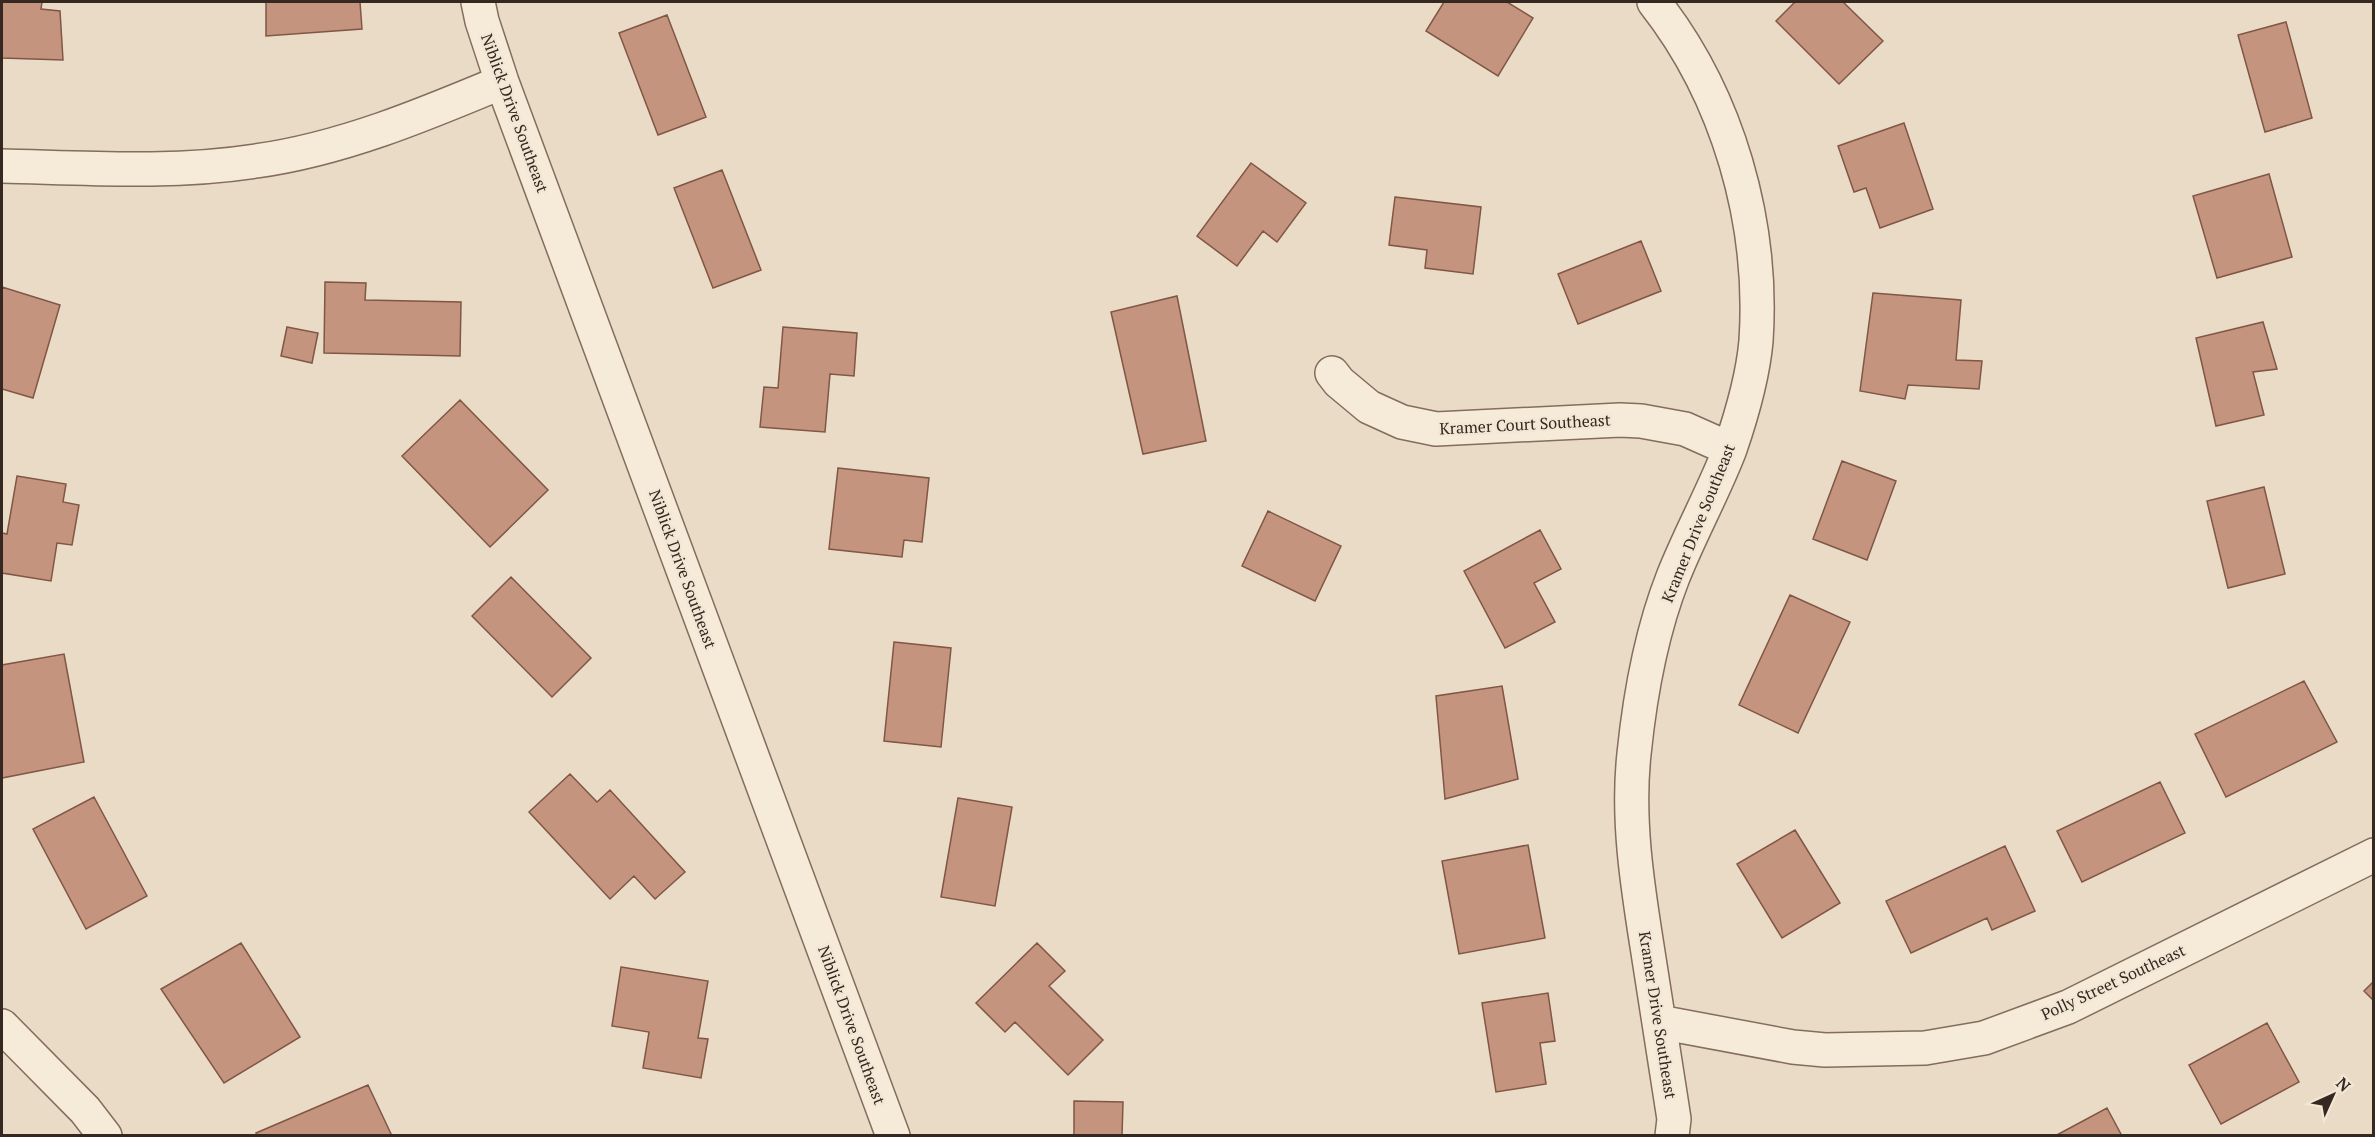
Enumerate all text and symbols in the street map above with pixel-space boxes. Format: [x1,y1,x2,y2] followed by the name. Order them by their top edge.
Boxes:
[476,31,554,195] street label: Niblick Drive Southeast
[1439,409,1611,439] street label: Kramer Court Southeast
[1656,440,1740,606] street label: Kramer Drive Southeast
[644,487,722,651] street label: Niblick Drive Southeast
[1634,930,1682,1100] street label: Kramer Drive Southeast
[2037,939,2189,1025] street label: Polly Street Southeast
[813,943,891,1107] street label: Niblick Drive Southeast
[2303,1065,2363,1125] north arrow
[2332,1072,2356,1096] text: N

